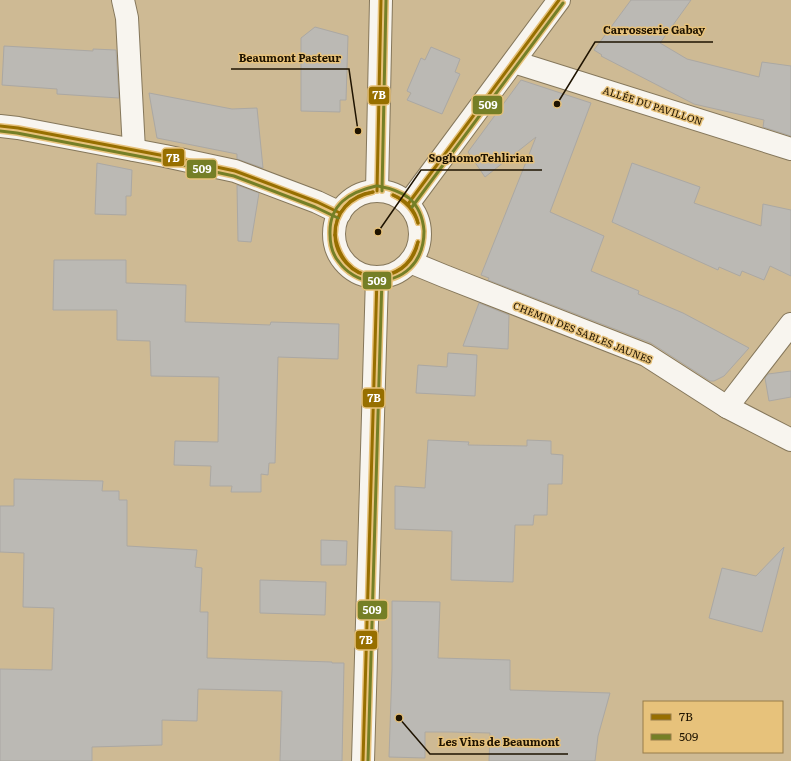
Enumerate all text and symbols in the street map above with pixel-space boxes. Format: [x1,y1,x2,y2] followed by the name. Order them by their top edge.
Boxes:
[595,19,713,42] callout: Carrosserie Gabay
[603,21,705,37] text: Carrosserie Gabay
[231,46,349,69] callout: Beaumont Pasteur
[239,49,341,65] text: Beaumont Pasteur
[601,82,705,128] street label: ALLÉE DU PAVILLON
[368,86,390,105] line badge: 7B
[372,86,386,102] text: 7B
[472,95,503,115] line badge: 509
[478,96,498,112] text: 509
[421,147,542,170] callout: SoghomoTehlirian
[162,148,185,167] line badge: 7B
[166,149,180,165] text: 7B
[429,149,534,165] text: SoghomoTehlirian
[186,159,217,179] line badge: 509
[192,160,212,176] text: 509
[362,271,392,290] line badge: 509
[367,272,387,288] text: 509
[511,297,655,367] street label: CHEMIN DES SABLES JAUNES
[362,388,385,408] line badge: 7B
[367,389,381,405] text: 7B
[357,600,388,620] line badge: 509
[362,601,382,617] text: 509
[355,630,378,650] line badge: 7B
[359,631,373,647] text: 7B
[643,701,783,753] legend
[679,707,693,725] text: 7B
[679,727,698,745] text: 509
[430,731,568,754] callout: Les Vins de Beaumont
[438,733,560,749] text: Les Vins de Beaumont

